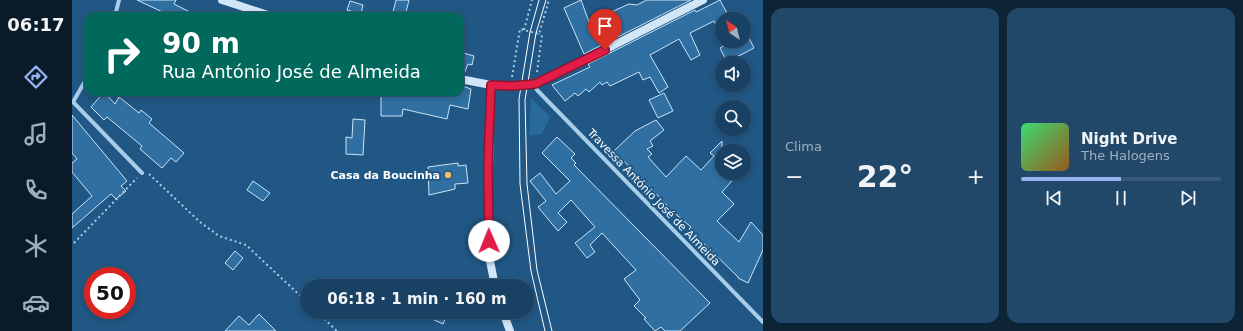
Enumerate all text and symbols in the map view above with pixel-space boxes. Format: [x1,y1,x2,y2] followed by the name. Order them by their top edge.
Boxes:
[588,9,622,50] pin
[715,12,751,48] north arrow
[715,12,751,180] map controls
[7,14,65,35] text: 06:17
[594,15,616,37] icon: arrive
[162,27,240,60] text: 90 m
[96,28,148,80] icon: right
[715,56,751,92] button: sound
[162,61,421,82] text: Rua António José de Almeida
[22,63,50,91] icon: directions
[715,100,751,136] button: search
[22,120,50,148] icon: music
[584,126,723,268] street label: Travessa António José de Almeida
[1081,130,1177,148] text: Night Drive
[785,139,822,154] text: Clima
[715,144,751,180] button: layers
[1081,148,1170,163] text: The Halogens
[857,159,913,194] text: 22°
[785,164,803,189] text: −
[967,164,985,189] text: +
[330,169,440,182] place label: Casa da Boucinha
[443,170,453,180] marker: Casa da Boucinha
[22,176,50,204] icon: phone
[1043,187,1065,209] icon: previous
[1110,187,1132,209] icon: pause
[1177,187,1199,209] icon: next
[468,220,510,262] position arrow
[22,232,50,260] icon: climate
[84,267,136,319] speed limit sign: 50
[22,289,50,317] icon: car
[327,290,507,308] text: 06:18 · 1 min · 160 m

